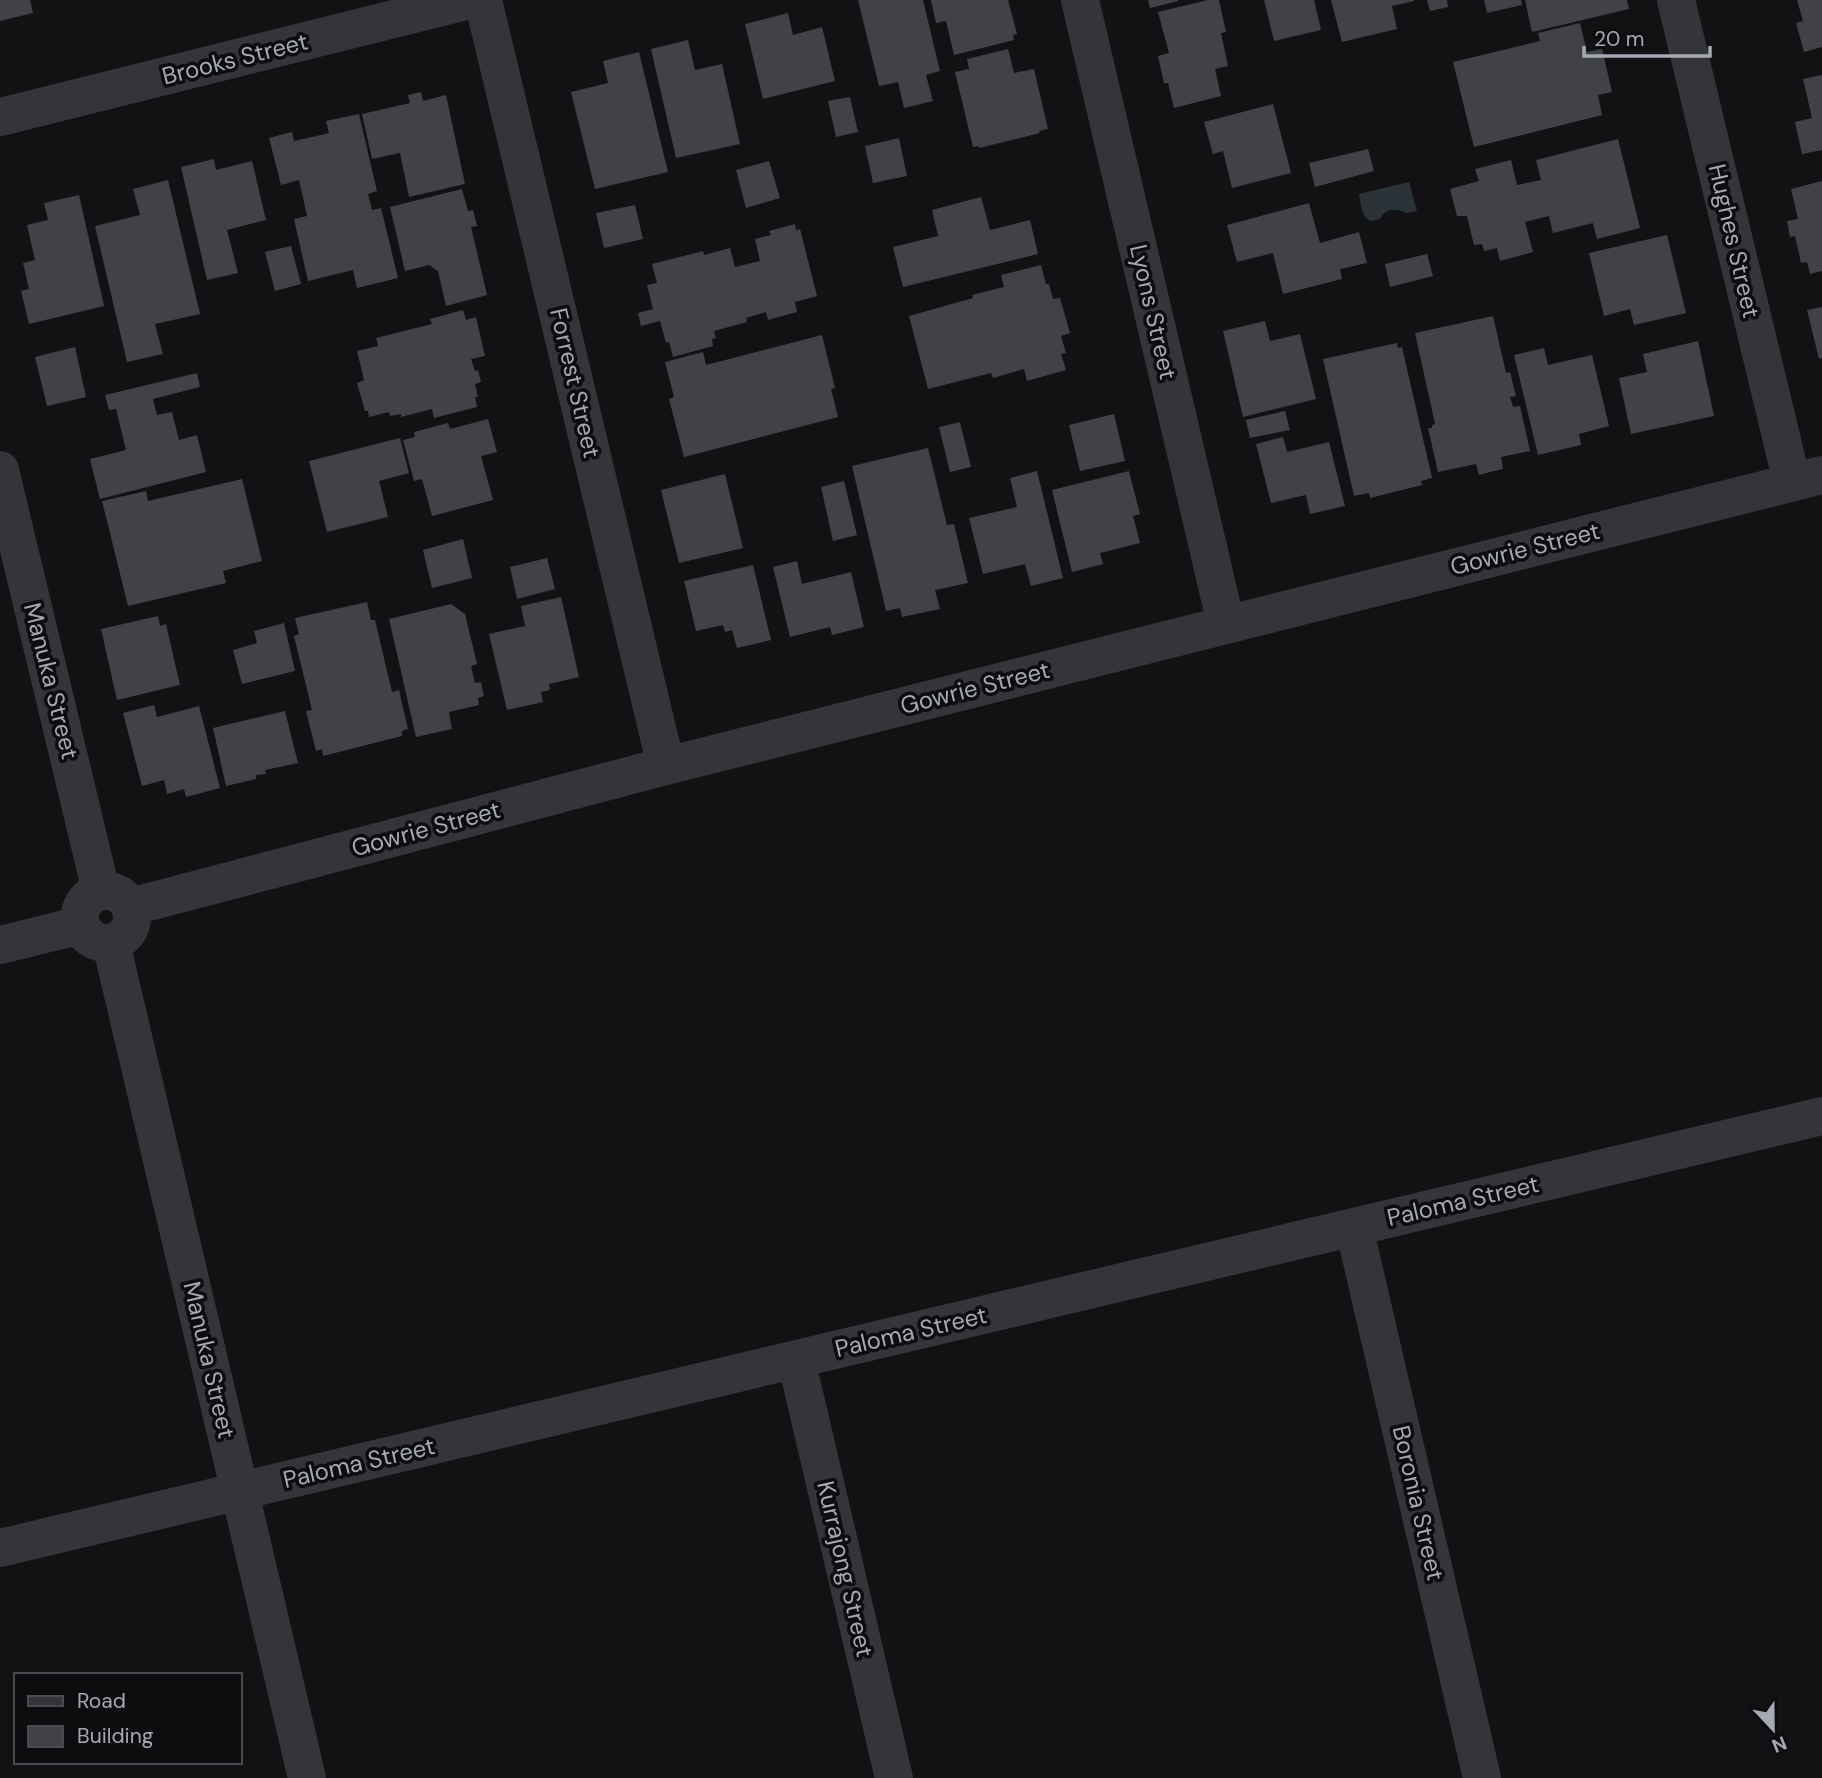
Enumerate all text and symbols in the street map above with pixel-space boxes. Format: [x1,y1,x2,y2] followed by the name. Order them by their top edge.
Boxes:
[1584,14,1710,58] scale bar
[159,25,311,92] street label: Brooks Street
[1594,25,1645,53] text: 20 m
[1702,161,1767,321] street label: Hughes Street
[1123,241,1184,383] street label: Lyons Street
[543,305,608,461] street label: Forrest Street
[1447,515,1603,582] street label: Gowrie Street
[17,599,86,762] street label: Manuka Street
[897,654,1053,721] street label: Gowrie Street
[348,794,504,863] street label: Gowrie Street
[1384,1168,1542,1233] street label: Paloma Street
[176,1278,243,1441] street label: Manuka Street
[832,1299,990,1364] street label: Paloma Street
[1386,1422,1451,1584] street label: Boronia Street
[280,1430,438,1495] street label: Paloma Street
[810,1478,881,1660] street label: Kurrajong Street
[14,1673,242,1764] legend
[77,1687,126,1715] text: Road
[1738,1694,1808,1764] north arrow
[77,1722,154,1750] text: Building
[1768,1730,1790,1758] text: N

